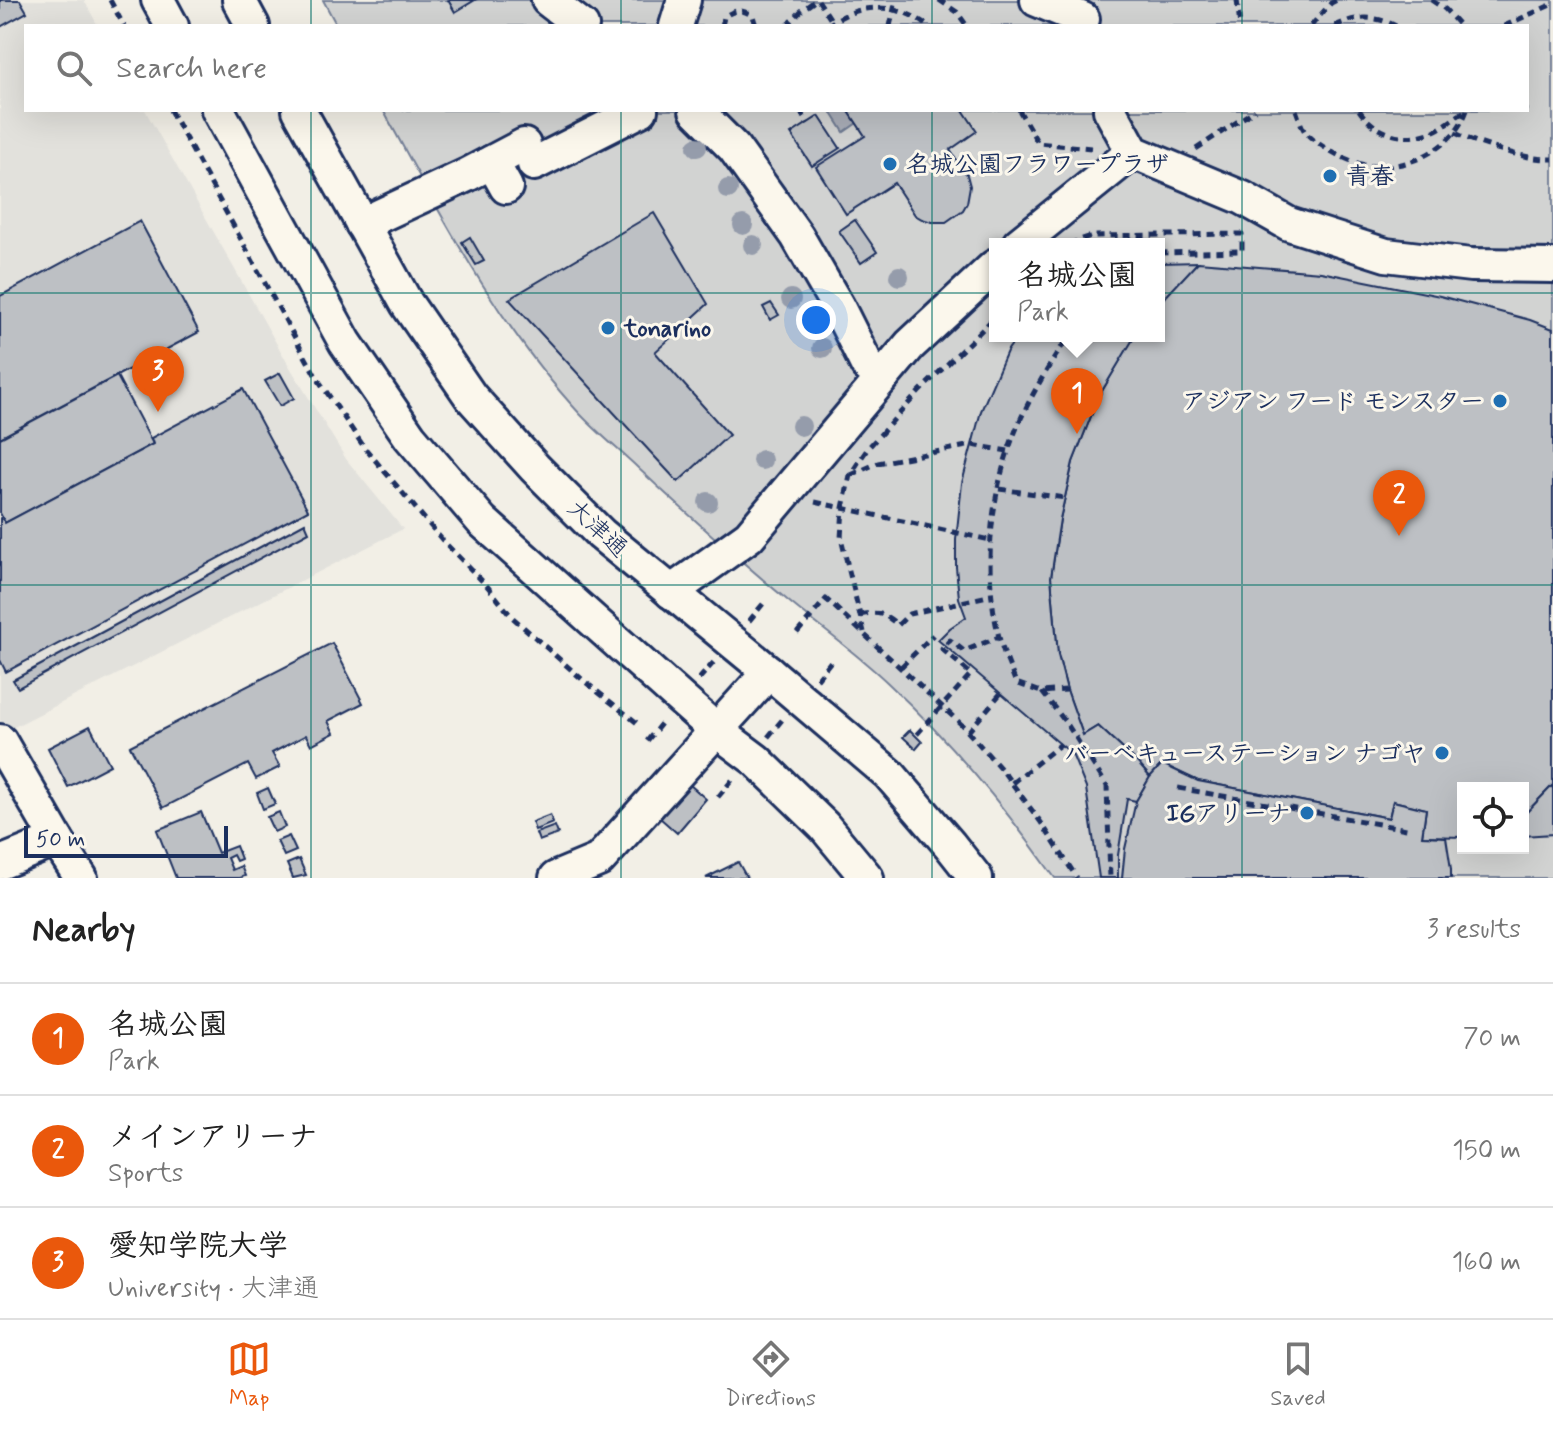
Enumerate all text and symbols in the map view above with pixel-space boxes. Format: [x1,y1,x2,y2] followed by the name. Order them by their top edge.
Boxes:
[24,24,1529,112] search box
[52,46,96,90] icon: search
[116,49,267,88] text: Search here
[906,150,1169,181] place label: 名城公園フラワープラザ
[881,155,899,173] marker: 名城公園フラワープラザ
[1346,162,1394,193] place label: 青春
[1321,167,1339,185] marker: 青春
[989,238,1165,342] popup
[1017,257,1137,296] text: 名城公園
[1017,296,1069,330] text: Park
[796,300,836,340] your location
[623,314,711,345] place label: tonarino
[599,319,617,337] marker: tonarino
[132,346,184,412] pin: 3
[1051,368,1103,434] pin: 1
[1182,387,1484,418] place label: アジアン フード モンスター
[1491,392,1509,410] marker: アジアン フード モンスター
[1373,470,1425,536] pin: 2
[560,493,634,565] street label: 大津通
[1064,739,1426,770] place label: バーベキューステーション ナゴヤ
[1433,744,1451,762] marker: バーベキューステーション ナゴヤ
[1457,782,1529,854] map controls
[1457,782,1529,854] button: locate
[1167,799,1291,830] place label: IGアリーナ
[1298,804,1316,822] marker: IGアリーナ
[24,822,228,858] scale bar
[36,826,85,854] text: 50 m
[32,908,136,953] text: Nearby
[1427,913,1521,947] text: 3 results
[108,1006,228,1045] text: 名城公園
[52,1022,64,1056] text: 1
[1463,1022,1521,1056] text: 70 m
[108,1045,160,1079] text: Park
[108,1118,318,1157] text: メインアリーナ
[52,1134,64,1168] text: 2
[1452,1134,1521,1168] text: 150 m
[108,1157,183,1191] text: Sports
[108,1227,288,1266] text: 愛知学院大学
[52,1246,64,1280] text: 3
[1452,1246,1521,1280] text: 160 m
[108,1272,319,1306] text: University · 大津通
[227,1337,271,1413] tab: Map
[725,1337,816,1413] tab: Directions
[1270,1337,1326,1413] tab: Saved

